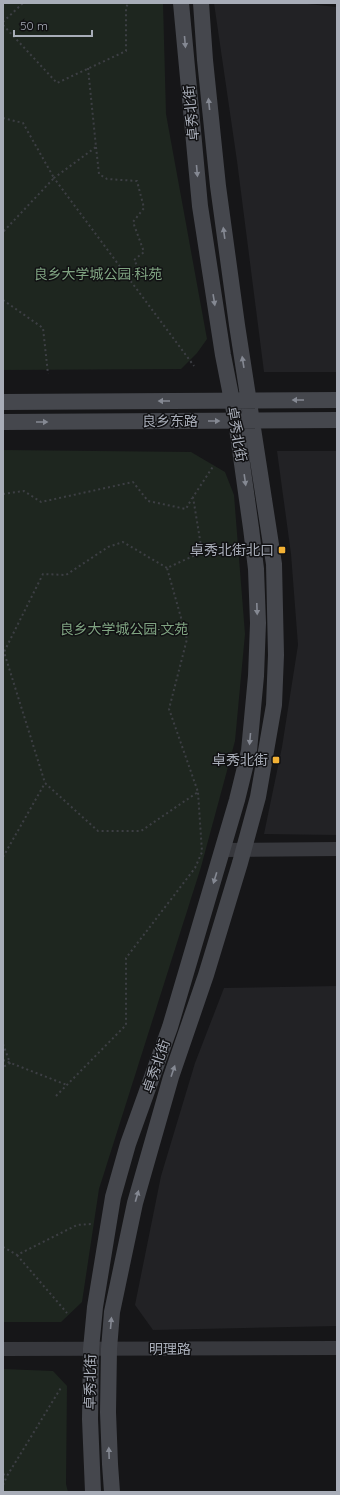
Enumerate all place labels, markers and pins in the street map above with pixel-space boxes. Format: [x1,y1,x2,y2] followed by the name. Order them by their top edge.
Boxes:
[190,541,274,559] place label: 卓秀北街北口
[277,545,287,555] marker: 卓秀北街北口
[212,751,268,769] place label: 卓秀北街
[271,755,281,765] marker: 卓秀北街

